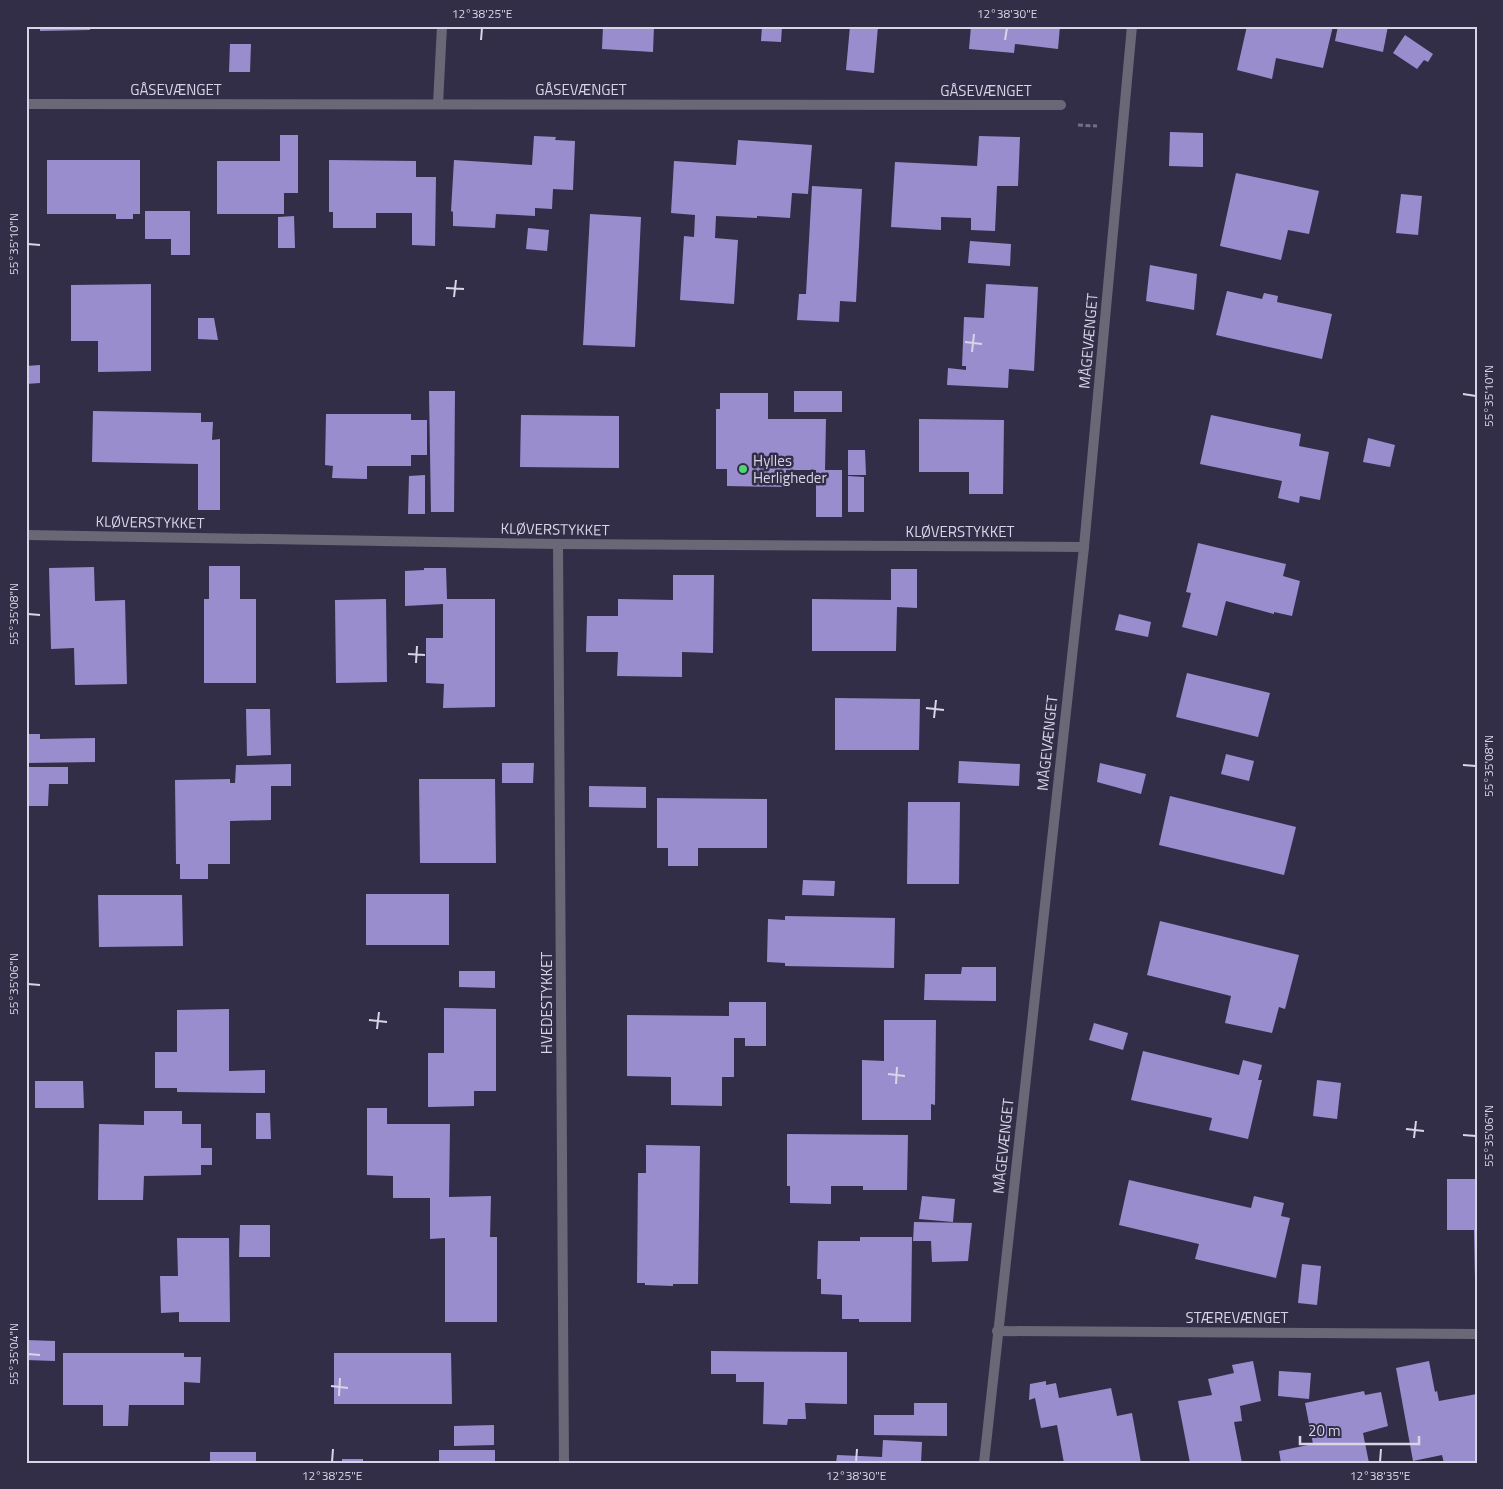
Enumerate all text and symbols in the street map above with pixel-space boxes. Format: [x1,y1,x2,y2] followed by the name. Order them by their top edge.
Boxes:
[452,4,513,23] text: 12°38'25"E
[977,4,1038,23] text: 12°38'30"E
[130,78,222,101] street label: GÅSEVÆNGET
[535,78,627,101] street label: GÅSEVÆNGET
[940,79,1032,102] street label: GÅSEVÆNGET
[4,213,23,275] text: 55°35'10"N
[1072,292,1104,390] street label: MÅGEVÆNGET
[1479,365,1498,427] text: 55°35'10"N
[753,449,827,489] place label: Hylles Herligheder
[737,463,749,475] marker: Hylles Herligheder
[95,510,205,534] street label: KLØVERSTYKKET
[500,517,610,541] street label: KLØVERSTYKKET
[906,520,1014,543] street label: KLØVERSTYKKET
[4,583,23,645] text: 55°35'08"N
[1031,694,1063,792] street label: MÅGEVÆNGET
[1479,735,1498,797] text: 55°35'08"N
[535,952,558,1054] street label: HVEDESTYKKET
[4,953,23,1015] text: 55°35'06"N
[987,1097,1019,1195] street label: MÅGEVÆNGET
[1479,1105,1498,1167] text: 55°35'06"N
[1186,1306,1289,1329] street label: STÆREVÆNGET
[4,1323,23,1385] text: 55°35'04"N
[1300,1414,1419,1446] scale bar
[1308,1419,1341,1442] text: 20 m
[302,1466,363,1485] text: 12°38'25"E
[826,1466,887,1485] text: 12°38'30"E
[1350,1466,1411,1485] text: 12°38'35"E

